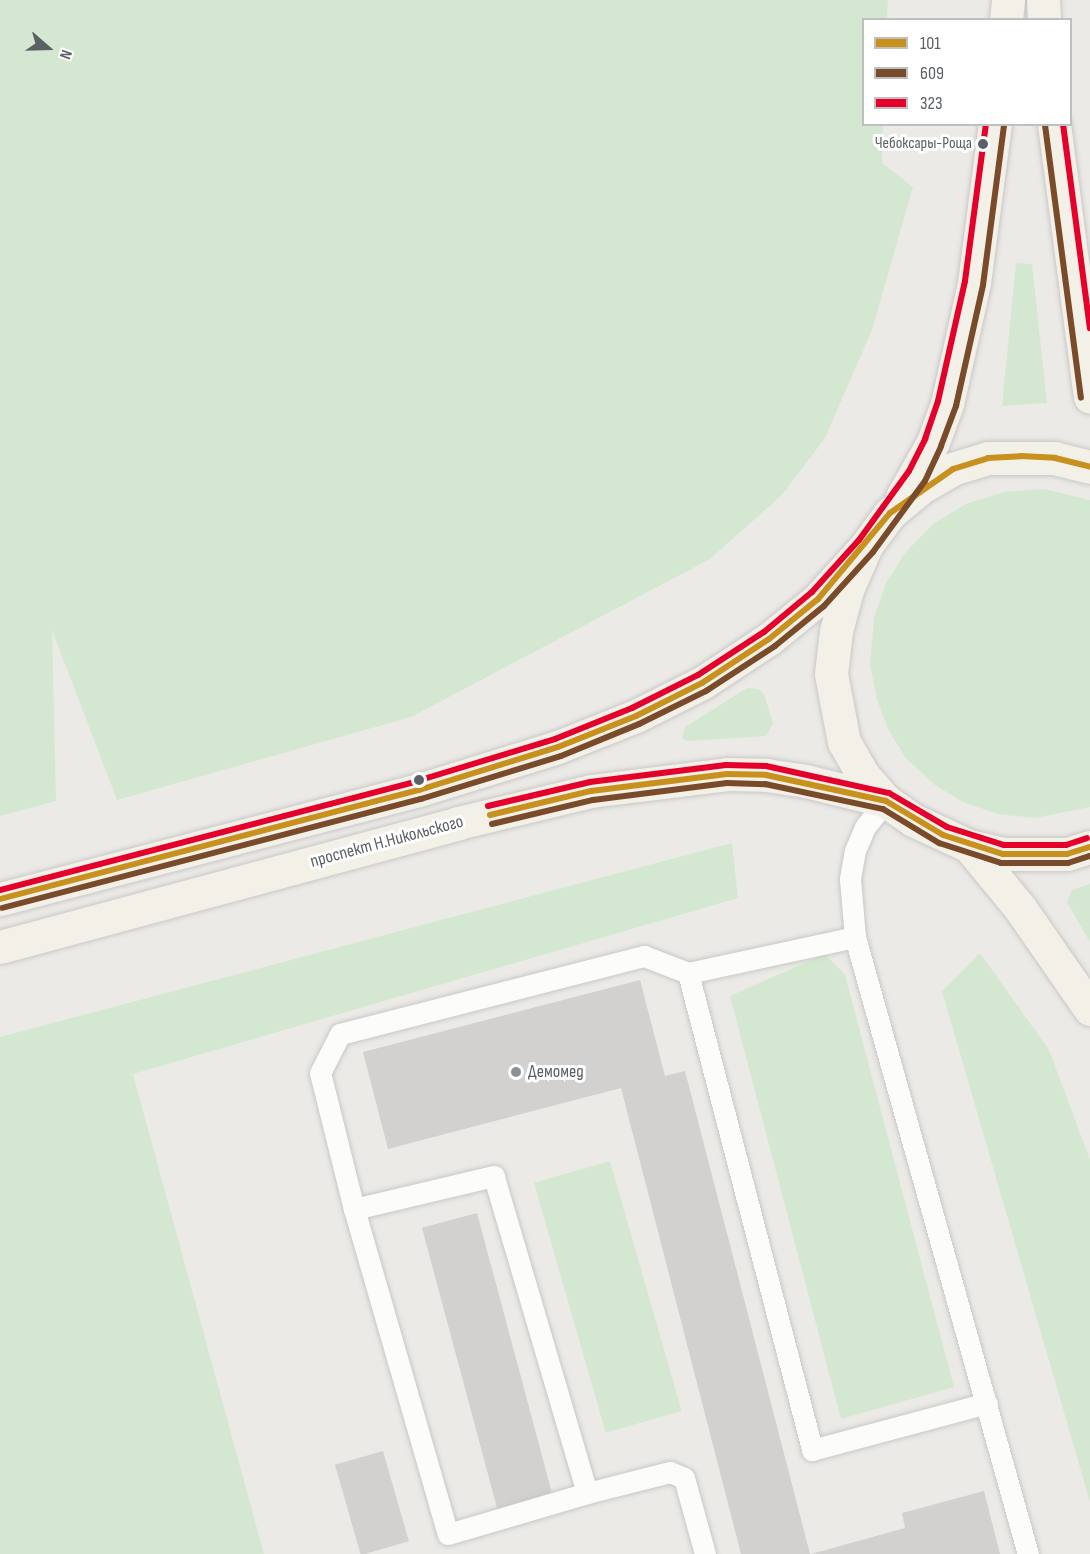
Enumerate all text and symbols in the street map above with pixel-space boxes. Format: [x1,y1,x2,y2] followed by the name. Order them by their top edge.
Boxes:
[18,18,78,78] north arrow
[862,18,1072,126] legend
[920,33,941,54] text: 101
[55,47,76,62] text: N
[920,63,944,84] text: 609
[920,93,943,114] text: 323
[875,134,972,154] place label: Чебоксары-Роща
[977,138,989,150] marker: Чебоксары-Роща
[413,774,425,786] unlabelled marker
[308,811,466,873] street label: проспект Н.Никольского
[528,1061,584,1083] place label: Демомед
[509,1065,523,1079] marker: Демомед

